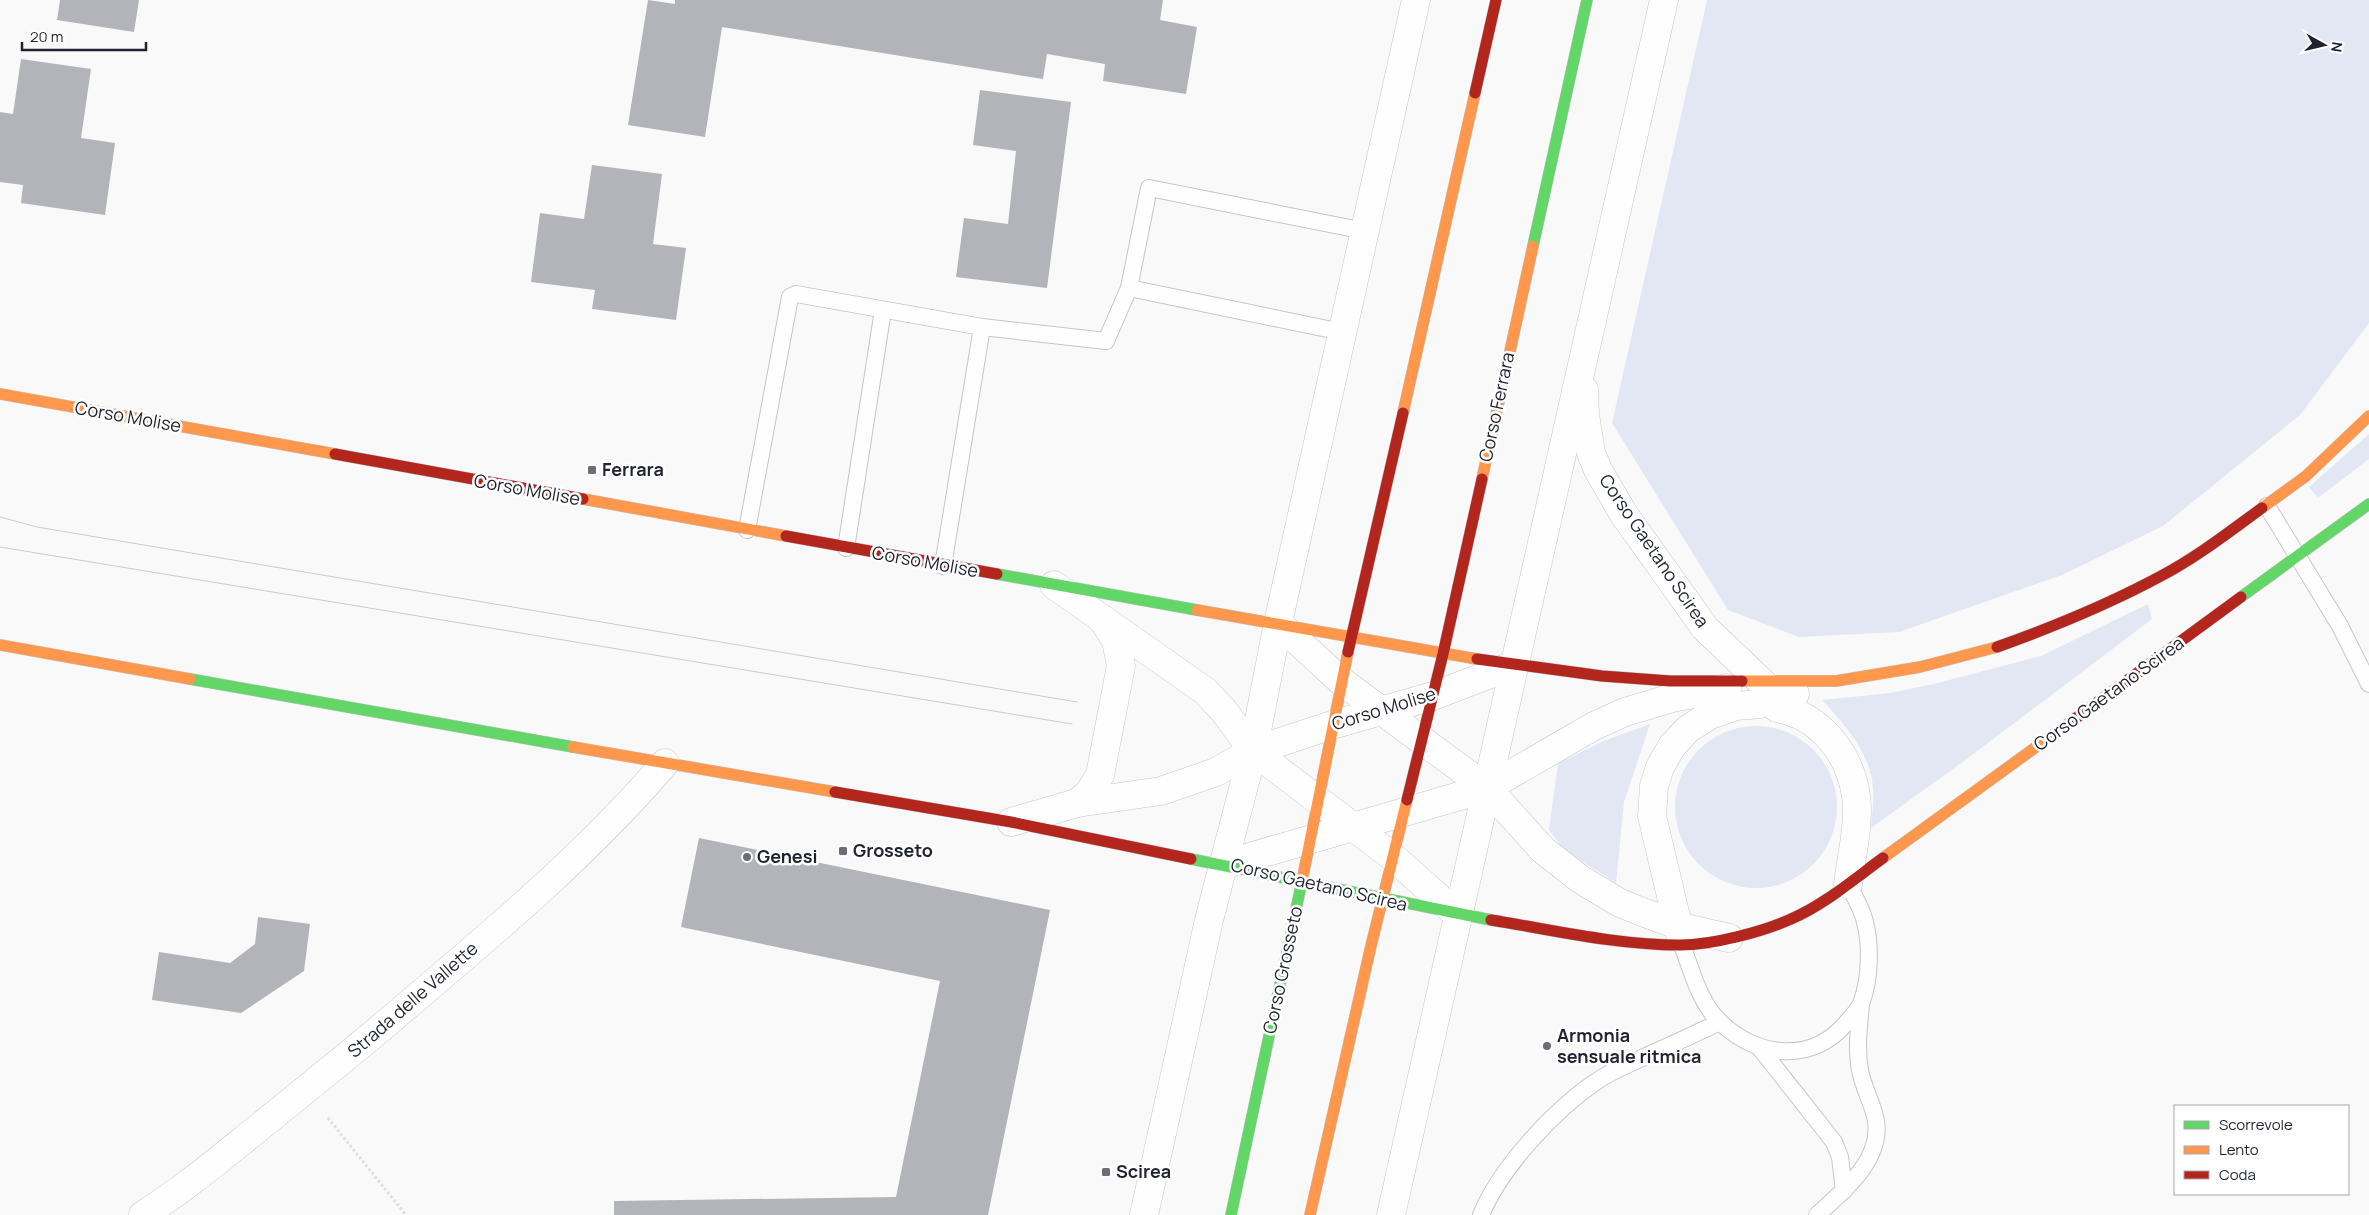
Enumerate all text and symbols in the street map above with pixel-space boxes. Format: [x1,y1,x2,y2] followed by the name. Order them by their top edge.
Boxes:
[22,20,146,52] scale bar
[2299,20,2349,70] north arrow
[30,26,63,47] text: 20 m
[2327,41,2347,53] text: N
[1473,350,1519,464] street label: Corso Ferrara
[73,395,183,437] street label: Corso Molise
[602,457,664,481] place label: Ferrara
[586,464,598,476] marker: Ferrara
[472,468,582,510] street label: Corso Molise
[1594,469,1715,632] street label: Corso Gaetano Scirea
[870,540,980,582] street label: Corso Molise
[2028,630,2188,756] street label: Corso Gaetano Scirea
[1329,681,1439,735] street label: Corso Molise
[853,838,933,862] place label: Grosseto
[757,844,817,868] place label: Genesi
[837,845,849,857] marker: Grosseto
[741,851,753,863] marker: Genesi
[1229,852,1410,916] street label: Corso Gaetano Scirea
[1257,904,1307,1036] street label: Corso Grosseto
[342,936,483,1063] street label: Strada delle Vallette
[1557,1023,1701,1068] place label: Armonia sensuale ritmica
[1541,1040,1553,1052] marker: Armonia sensuale ritmica
[2174,1105,2349,1195] legend
[2219,1114,2293,1135] text: Scorrevole
[2219,1139,2259,1160] text: Lento
[1116,1159,1171,1183] place label: Scirea
[2219,1164,2256,1185] text: Coda
[1100,1166,1112,1178] marker: Scirea

